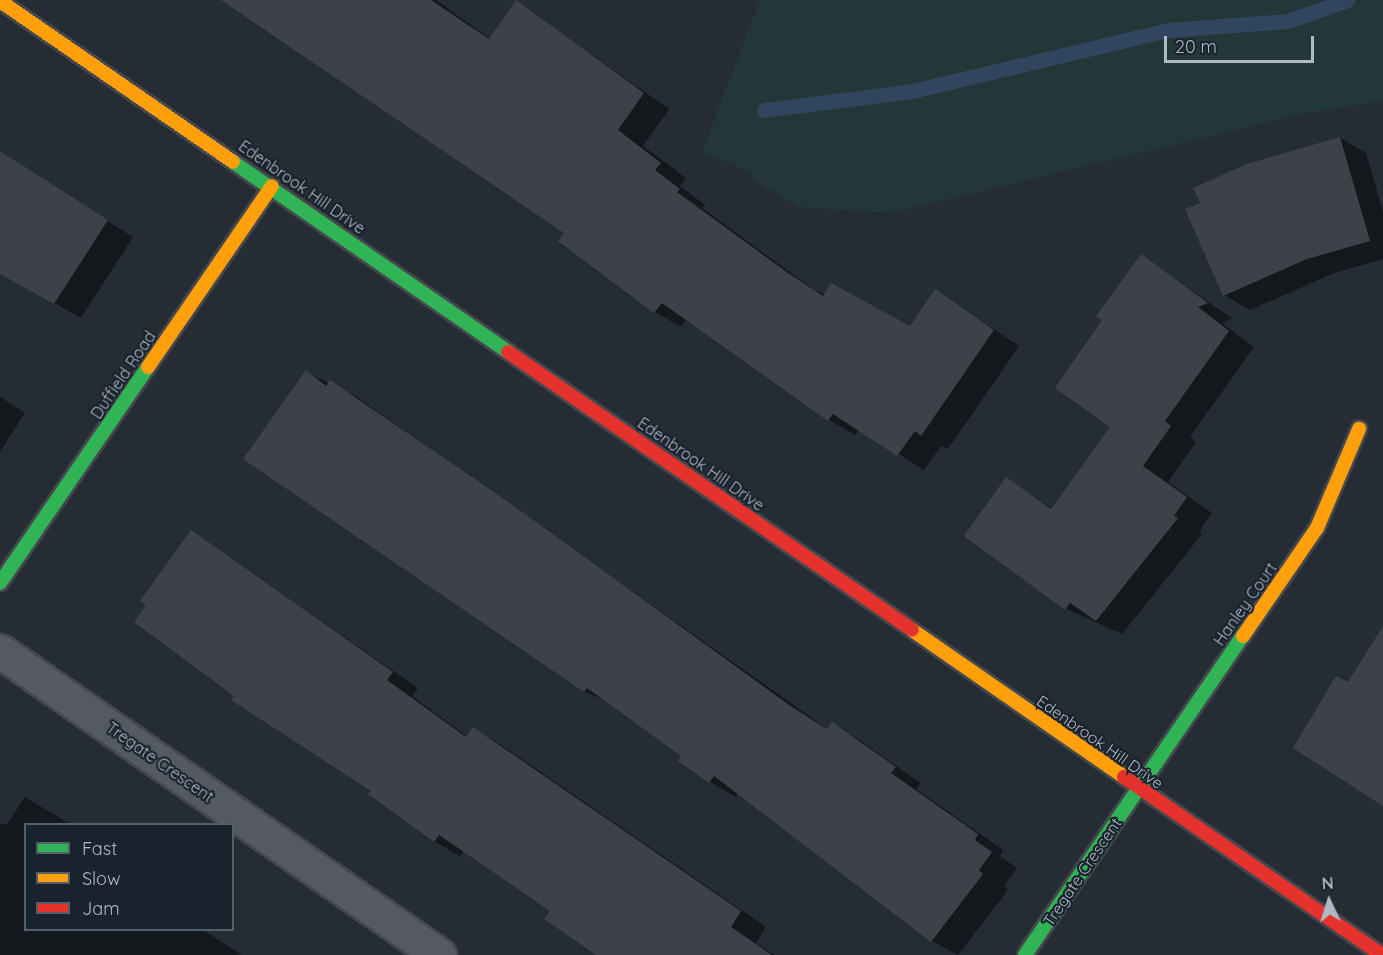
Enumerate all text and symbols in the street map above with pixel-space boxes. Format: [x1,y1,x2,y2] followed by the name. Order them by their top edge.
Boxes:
[1167,24,1317,62] scale bar
[1175,35,1217,58] text: 20 m
[235,136,369,238] street label: Edenbrook Hill Drive
[87,327,159,423] street label: Duffield Road
[634,413,768,515] street label: Edenbrook Hill Drive
[1209,559,1281,649] street label: Hanley Court
[1033,691,1167,793] street label: Edenbrook Hill Drive
[103,718,217,806] street label: Tregate Crescent
[1039,814,1125,930] street label: Tregate Crescent
[24,823,234,931] legend
[82,837,117,860] text: Fast
[82,867,120,890] text: Slow
[1299,871,1359,931] north arrow
[1321,873,1334,893] text: N
[82,897,120,920] text: Jam

